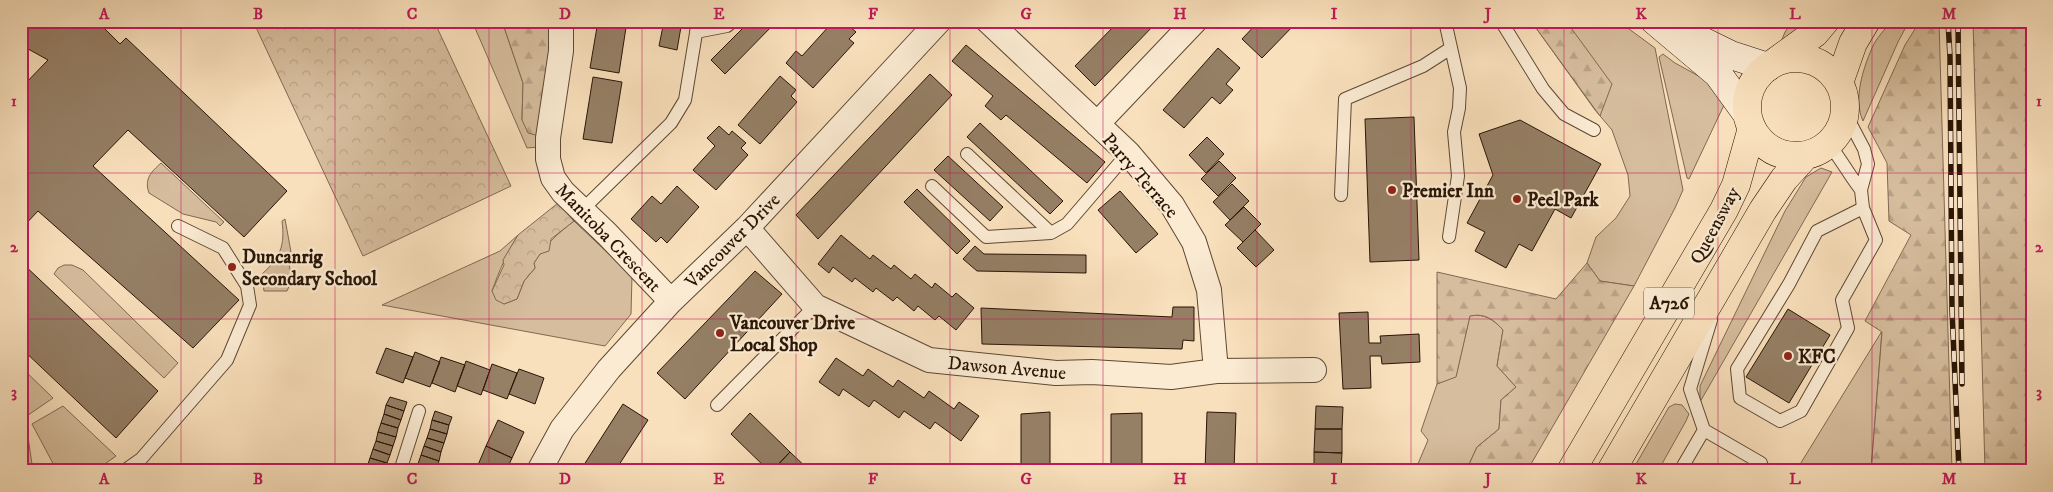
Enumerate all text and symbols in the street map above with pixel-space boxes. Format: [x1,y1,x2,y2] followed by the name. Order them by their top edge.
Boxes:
[98,4,110,24] text: A
[253,4,263,24] text: B
[407,4,417,24] text: C
[559,4,571,24] text: D
[713,4,725,24] text: E
[868,4,878,24] text: F
[1020,4,1032,24] text: G
[1173,4,1187,24] text: H
[1331,4,1338,24] text: I
[1483,4,1492,24] text: J
[1635,4,1647,24] text: K
[1789,4,1801,24] text: L
[1942,4,1957,24] text: M
[11,91,17,111] text: 1
[2036,91,2042,111] text: 1
[1097,129,1183,223] street label: Parry Terrace
[550,179,666,297] street label: Manitoba Crescent
[1402,180,1495,203] place label: Premier Inn
[1685,182,1746,268] street label: Queensway
[1386,184,1398,196] marker: Premier Inn
[680,189,785,294] street label: Vancouver Drive
[1527,189,1599,212] place label: Peel Park
[1511,193,1523,205] marker: Peel Park
[10,237,19,257] text: 2
[2035,237,2044,257] text: 2
[242,246,377,291] place label: Duncanrig Secondary School
[226,261,238,273] marker: Duncanrig Secondary School
[1644,288,1694,318] road number: A726
[729,312,855,357] place label: Vancouver Drive Local Shop
[714,327,726,339] marker: Vancouver Drive Local Shop
[1798,346,1836,369] place label: KFC
[1782,350,1794,362] marker: KFC
[947,352,1067,385] street label: Dawson Avenue
[11,382,17,402] text: 3
[2036,382,2042,402] text: 3
[98,469,110,489] text: A
[253,469,263,489] text: B
[407,469,417,489] text: C
[559,469,571,489] text: D
[713,469,725,489] text: E
[868,469,878,489] text: F
[1020,469,1032,489] text: G
[1173,469,1187,489] text: H
[1331,469,1338,489] text: I
[1483,469,1492,489] text: J
[1635,469,1647,489] text: K
[1789,469,1801,489] text: L
[1942,469,1957,489] text: M

